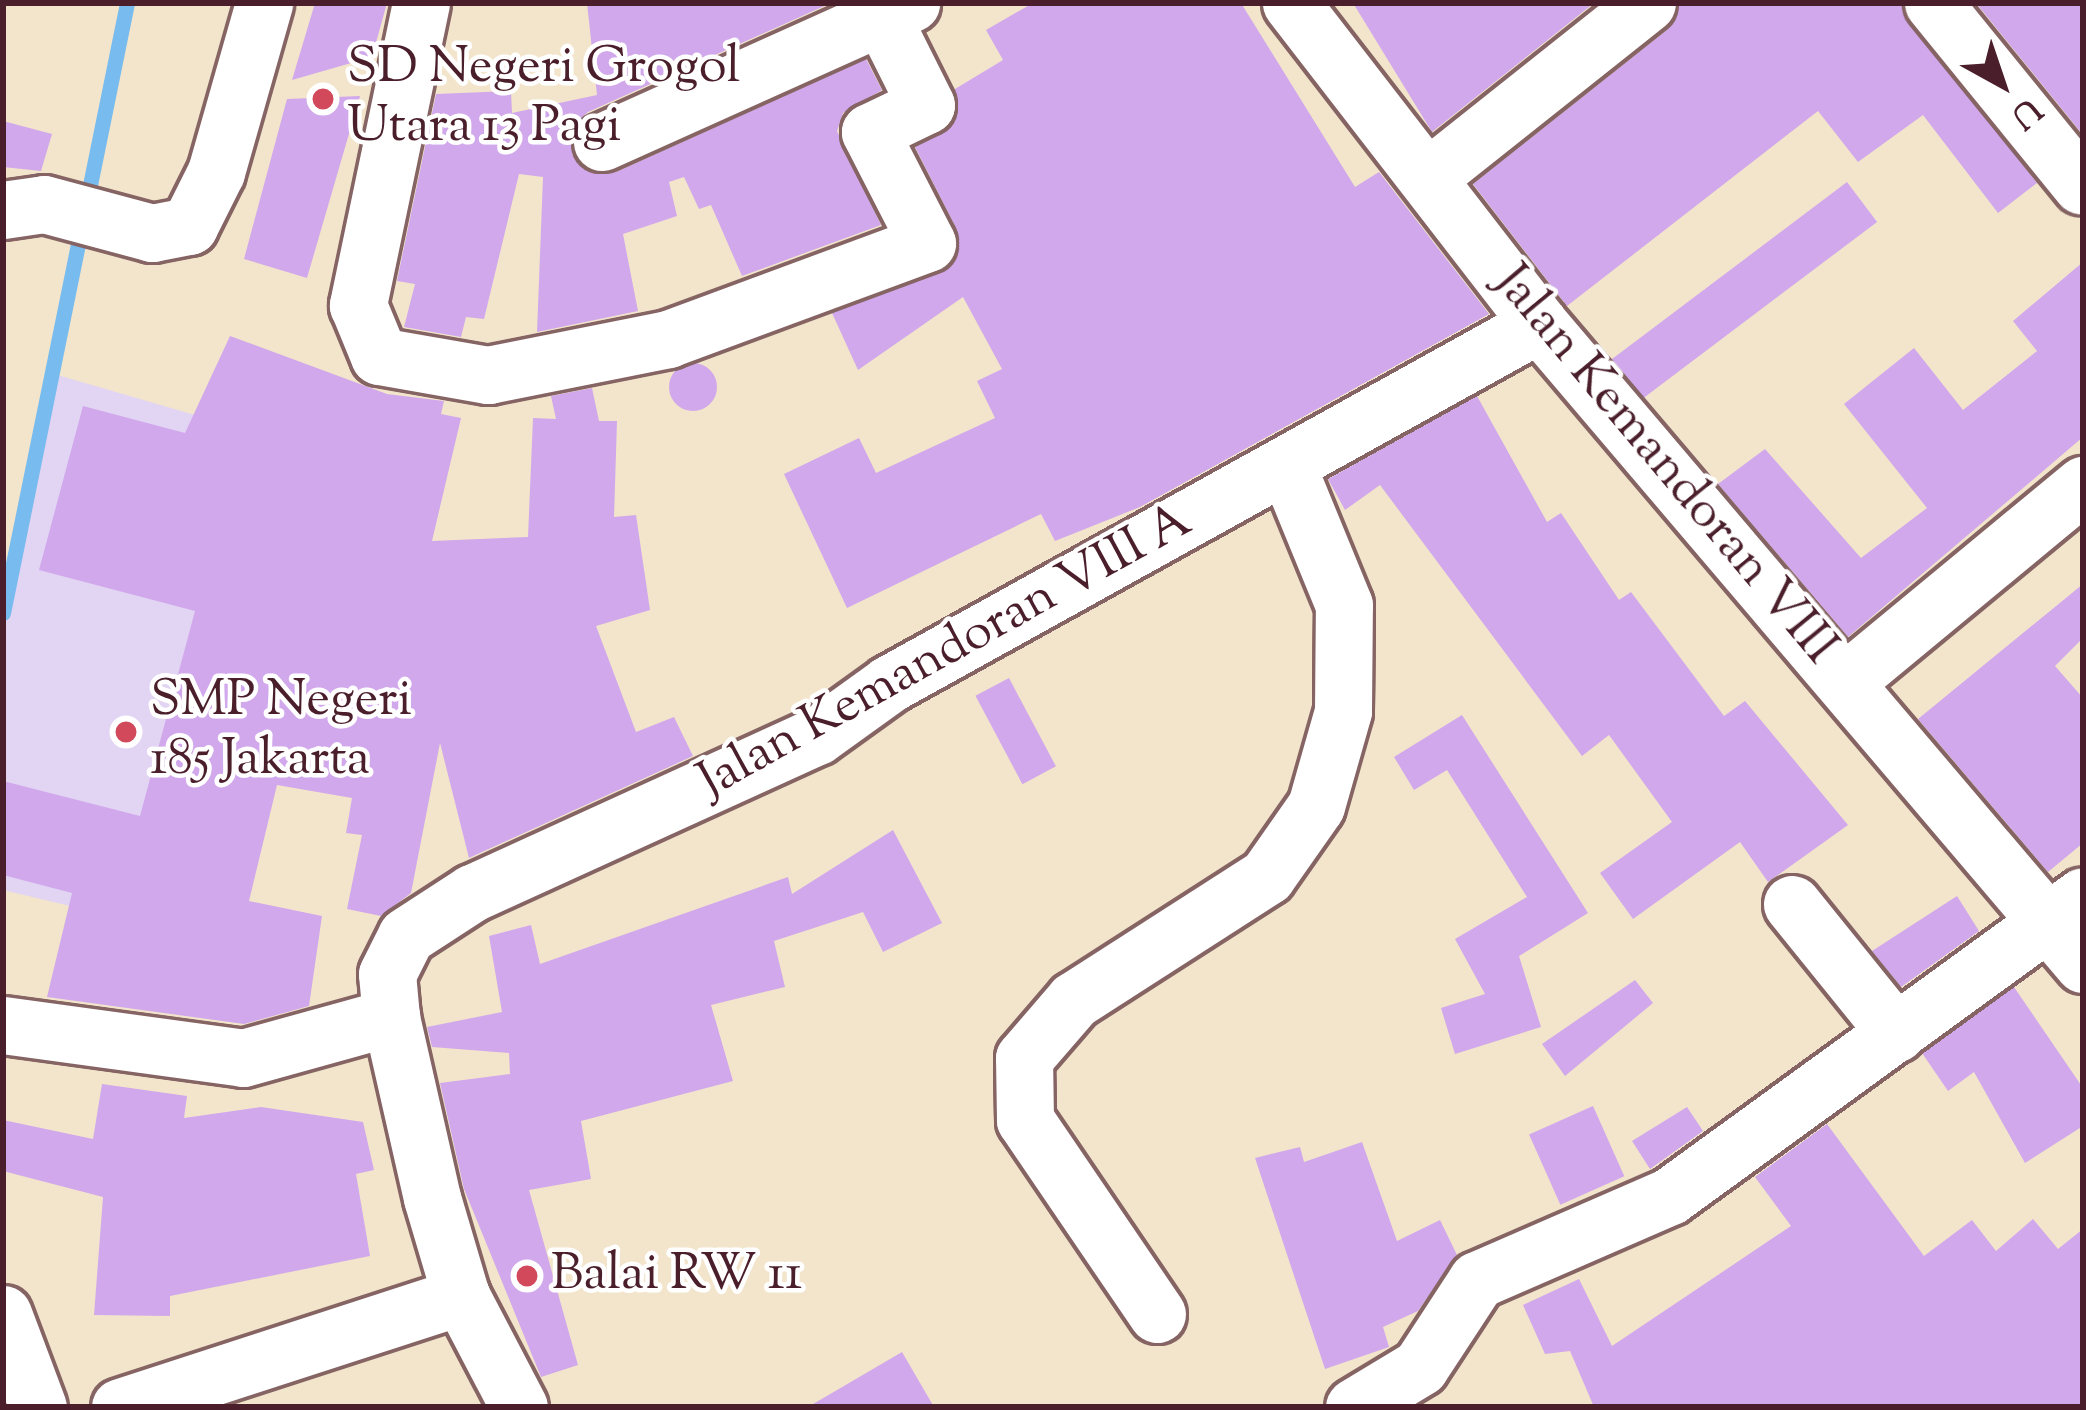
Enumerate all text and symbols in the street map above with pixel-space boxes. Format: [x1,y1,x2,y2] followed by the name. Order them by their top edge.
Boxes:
[1942,24,2062,144] north arrow
[347,39,741,159] place label: SD Negeri Grogol Utara 13 Pagi
[1999,85,2051,139] text: U
[310,86,336,112] marker: SD Negeri Grogol Utara 13 Pagi
[1479,254,1849,678] street label: Jalan Kemandoran VIII
[689,492,1203,814] street label: Jalan Kemandoran VIII A
[150,672,412,792] place label: SMP Negeri 185 Jakarta
[113,719,139,745] marker: SMP Negeri 185 Jakarta
[551,1245,802,1307] place label: Balai RW 11
[514,1263,540,1289] marker: Balai RW 11

